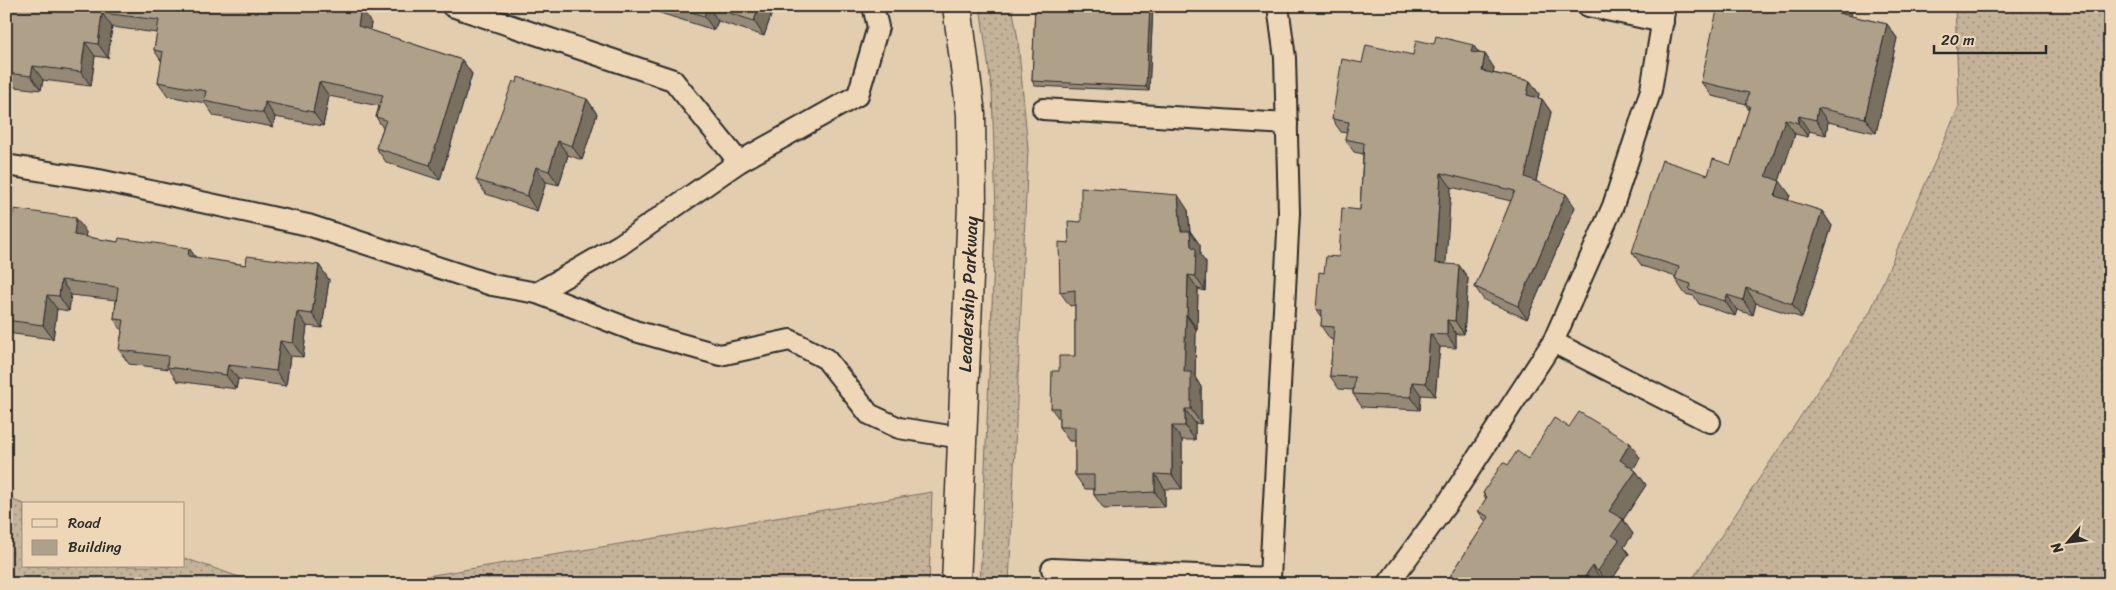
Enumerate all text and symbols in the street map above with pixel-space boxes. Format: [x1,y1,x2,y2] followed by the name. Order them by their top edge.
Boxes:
[1934,22,2046,54] scale bar
[1941,27,1975,53] text: 20 m
[949,215,988,373] street label: Leadership Parkway
[22,502,185,568] legend
[68,510,101,536] text: Road
[2044,518,2094,568] north arrow
[68,534,122,560] text: Building
[2044,537,2071,559] text: N

